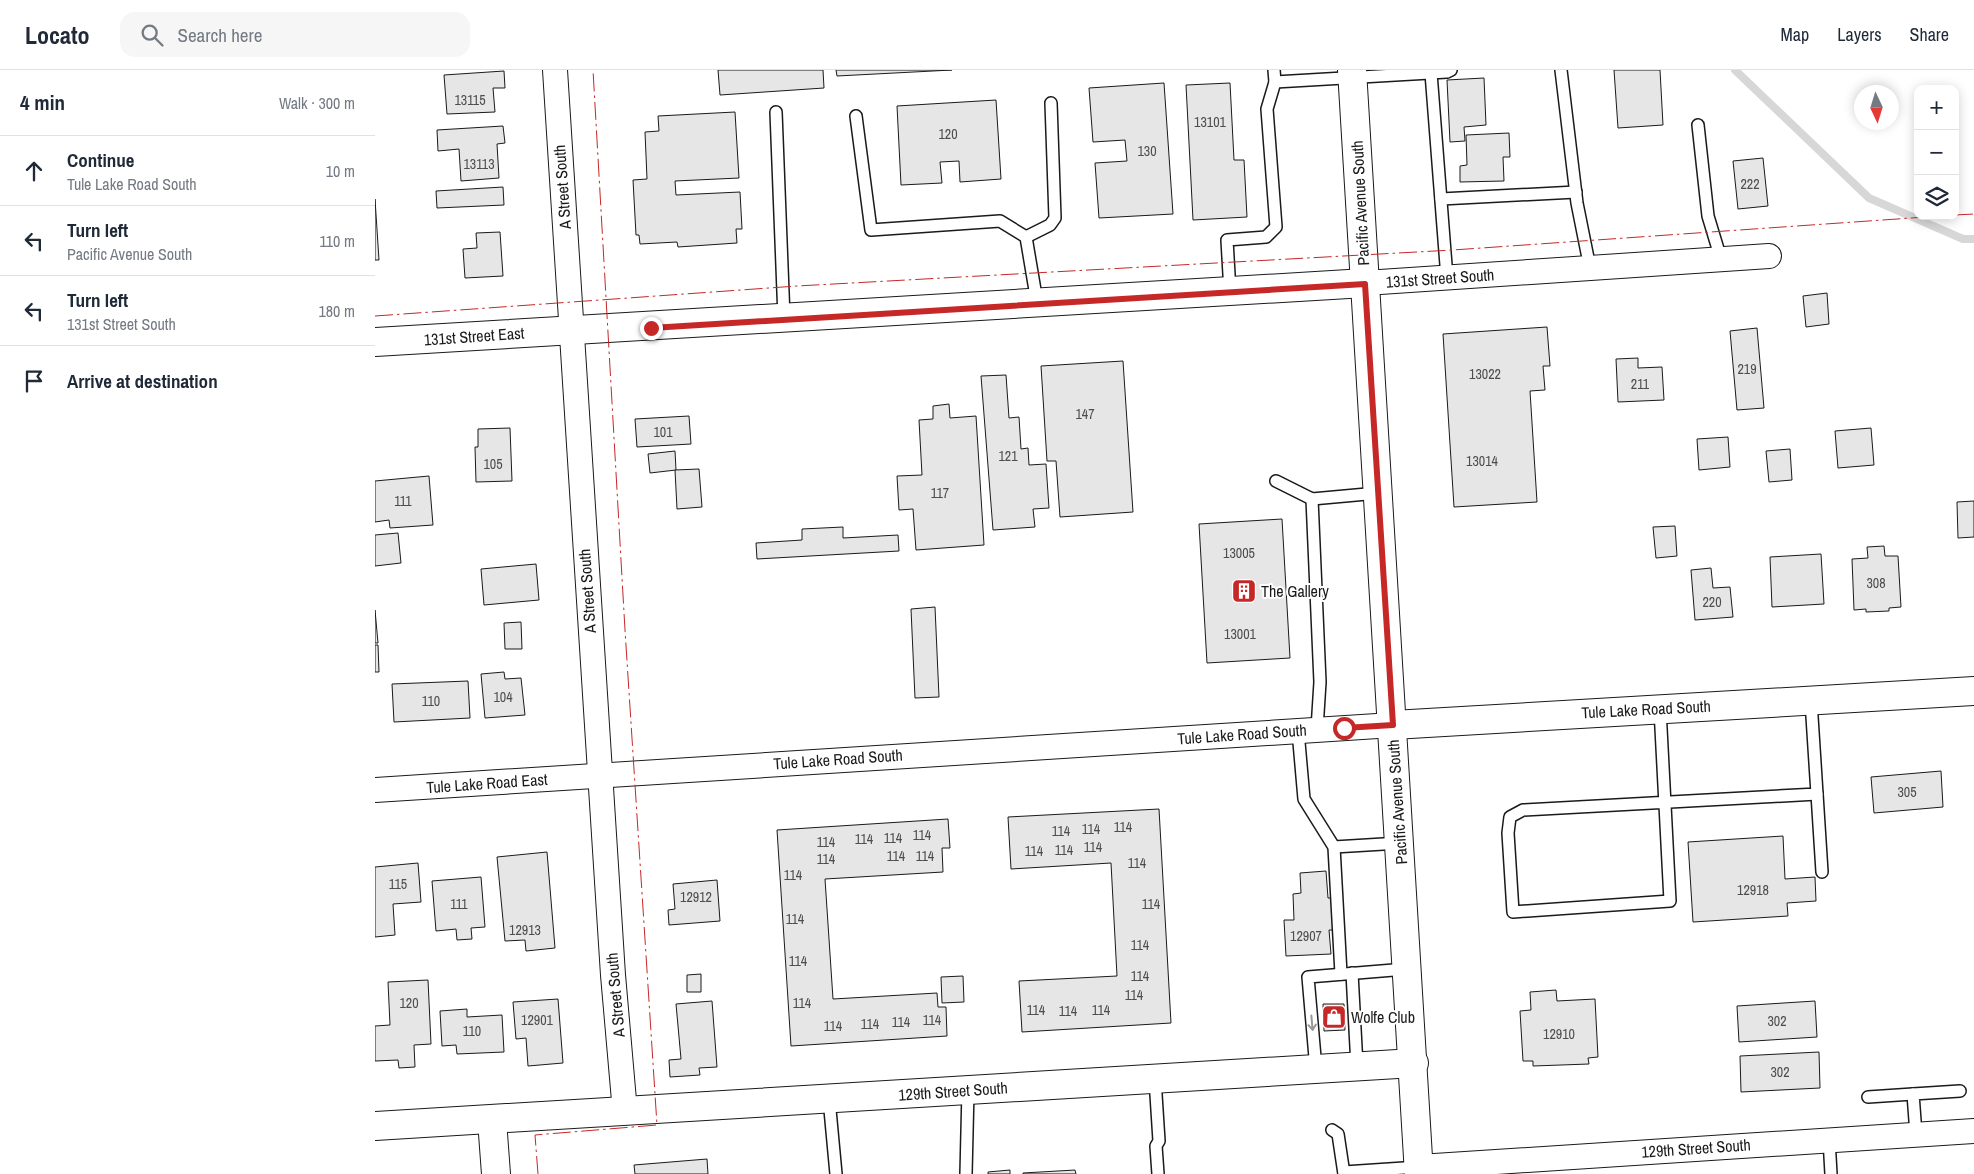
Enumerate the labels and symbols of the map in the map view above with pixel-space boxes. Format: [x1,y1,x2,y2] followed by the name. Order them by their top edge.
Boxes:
[1854,85,1899,130] north arrow
[454,91,486,109] house number: 13115
[1194,113,1227,131] house number: 13101
[938,125,958,143] house number: 120
[1346,140,1374,266] street label: Pacific Avenue South
[1137,142,1157,160] house number: 130
[548,144,576,231] street label: A Street South
[463,155,495,173] house number: 13113
[1740,175,1760,193] house number: 222
[1385,263,1495,293] street label: 131st Street South
[640,317,663,340] route end
[423,321,525,350] street label: 131st Street East
[1737,360,1757,378] house number: 219
[1469,365,1501,383] house number: 13022
[1631,375,1650,393] house number: 211
[1075,405,1095,423] house number: 147
[653,423,673,441] house number: 101
[998,447,1018,465] house number: 121
[1466,452,1499,470] house number: 13014
[483,455,503,473] house number: 105
[931,484,949,502] house number: 117
[394,492,412,510] house number: 111
[1223,544,1255,562] house number: 13005
[573,548,601,635] street label: A Street South
[1866,574,1886,592] house number: 308
[1231,578,1257,604] building icon: The Gallery
[1261,580,1329,602] place label: The Gallery
[1702,593,1722,611] house number: 220
[1224,625,1257,643] house number: 13001
[493,688,513,706] house number: 104
[422,692,440,710] house number: 110
[1581,695,1711,723] street label: Tule Lake Road South
[1333,717,1356,740] route start
[1177,719,1307,749] street label: Tule Lake Road South
[1382,739,1412,865] street label: Pacific Avenue South
[773,744,903,774] street label: Tule Lake Road South
[426,768,549,798] street label: Tule Lake Road East
[1897,783,1917,801] house number: 305
[1114,818,1133,836] house number: 114
[1082,820,1101,838] house number: 114
[1052,822,1071,840] house number: 114
[913,826,932,844] house number: 114
[884,829,903,847] house number: 114
[855,830,874,848] house number: 114
[817,833,836,851] house number: 114
[1084,838,1103,856] house number: 114
[1055,841,1074,859] house number: 114
[1025,842,1044,860] house number: 114
[887,847,906,865] house number: 114
[916,847,935,865] house number: 114
[817,850,836,868] house number: 114
[1128,854,1147,872] house number: 114
[784,866,803,884] house number: 114
[389,875,407,893] house number: 115
[1737,881,1769,899] house number: 12918
[680,888,712,906] house number: 12912
[450,895,468,913] house number: 111
[1142,895,1161,913] house number: 114
[786,910,805,928] house number: 114
[509,921,541,939] house number: 12913
[1290,927,1322,945] house number: 12907
[1131,936,1150,954] house number: 114
[600,952,630,1039] street label: A Street South
[789,952,808,970] house number: 114
[1131,967,1150,985] house number: 114
[1125,986,1144,1004] house number: 114
[399,994,419,1012] house number: 120
[793,994,812,1012] house number: 114
[1027,1001,1046,1019] house number: 114
[1092,1001,1111,1019] house number: 114
[1059,1002,1078,1020] house number: 114
[1321,1004,1347,1030] shop icon: Wolfe Club
[1351,1006,1415,1028] place label: Wolfe Club
[521,1011,554,1029] house number: 12901
[923,1011,942,1029] house number: 114
[1767,1012,1787,1030] house number: 302
[892,1013,911,1031] house number: 114
[1307,1014,1316,1030] one-way arrow
[861,1015,880,1033] house number: 114
[824,1017,843,1035] house number: 114
[463,1022,481,1040] house number: 110
[1543,1025,1575,1043] house number: 12910
[1770,1063,1790,1081] house number: 302
[898,1076,1008,1106] street label: 129th Street South
[1641,1133,1751,1163] street label: 129th Street South

